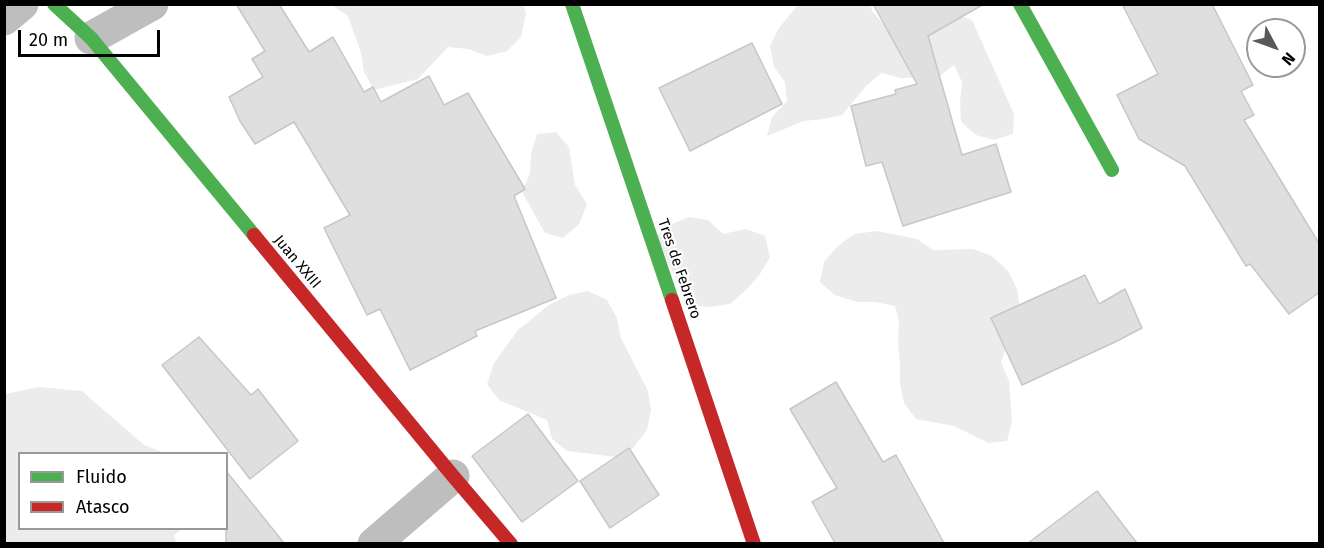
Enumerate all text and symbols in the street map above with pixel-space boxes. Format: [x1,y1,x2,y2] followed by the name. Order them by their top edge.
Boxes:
[21,18,164,56] scale bar
[1246,18,1306,78] north arrow
[29,29,68,51] text: 20 m
[1278,49,1299,69] text: N
[653,217,705,321] street label: Tres de Febrero
[270,232,324,292] street label: Juan XXIII
[18,452,228,530] legend
[76,466,127,488] text: Fluido
[76,496,129,518] text: Atasco

